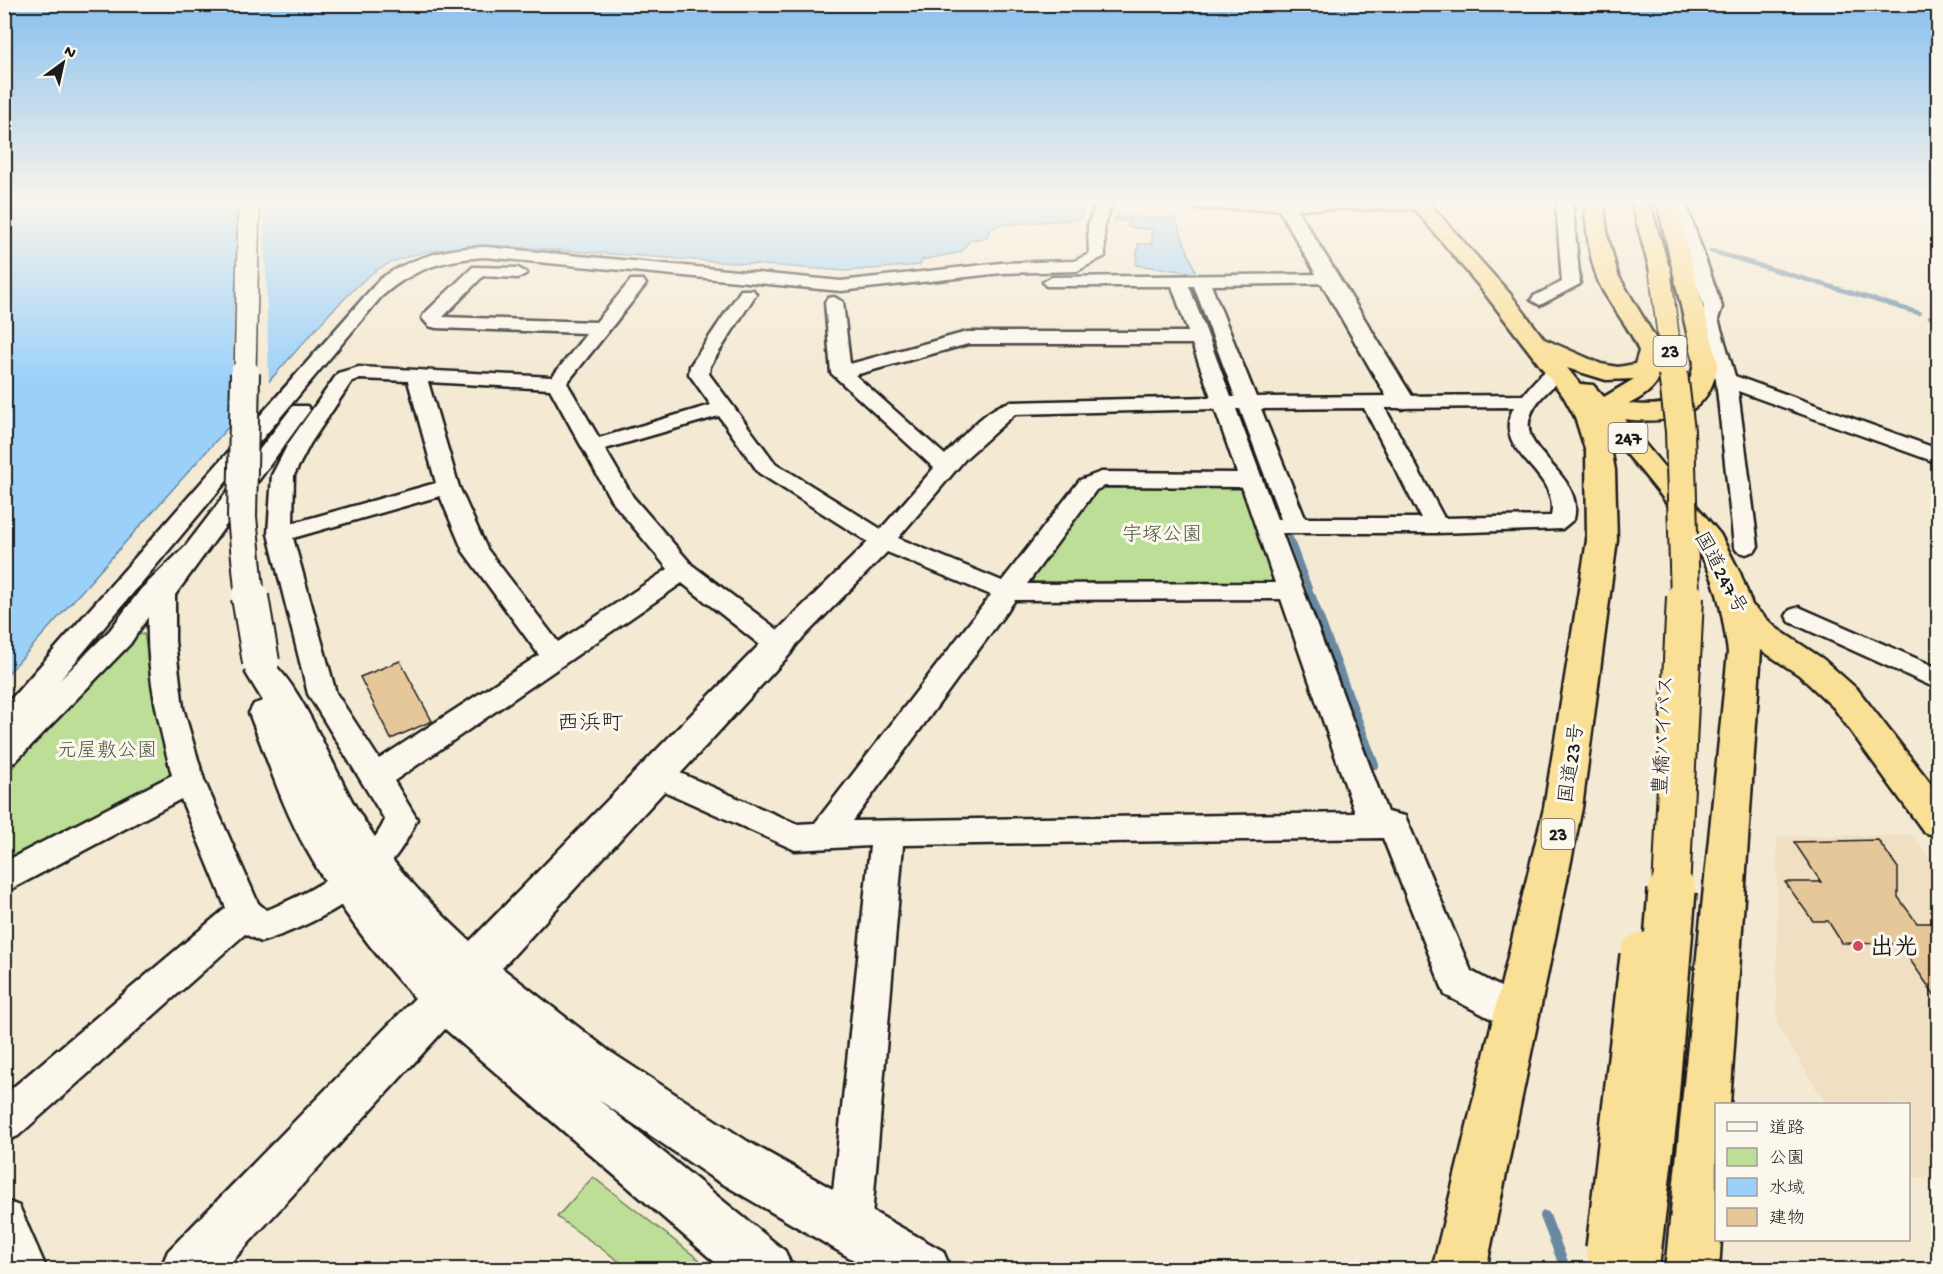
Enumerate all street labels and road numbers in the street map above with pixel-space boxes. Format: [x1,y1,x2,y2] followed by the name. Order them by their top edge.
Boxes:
[1654,336,1686,366] road number: 23
[1608,423,1648,453] road number: 247
[1688,528,1751,619] street label: 国道247号
[1649,675,1680,796] street label: 豊橋バイパス
[1556,722,1590,805] street label: 国道23号
[1542,819,1574,849] road number: 23

